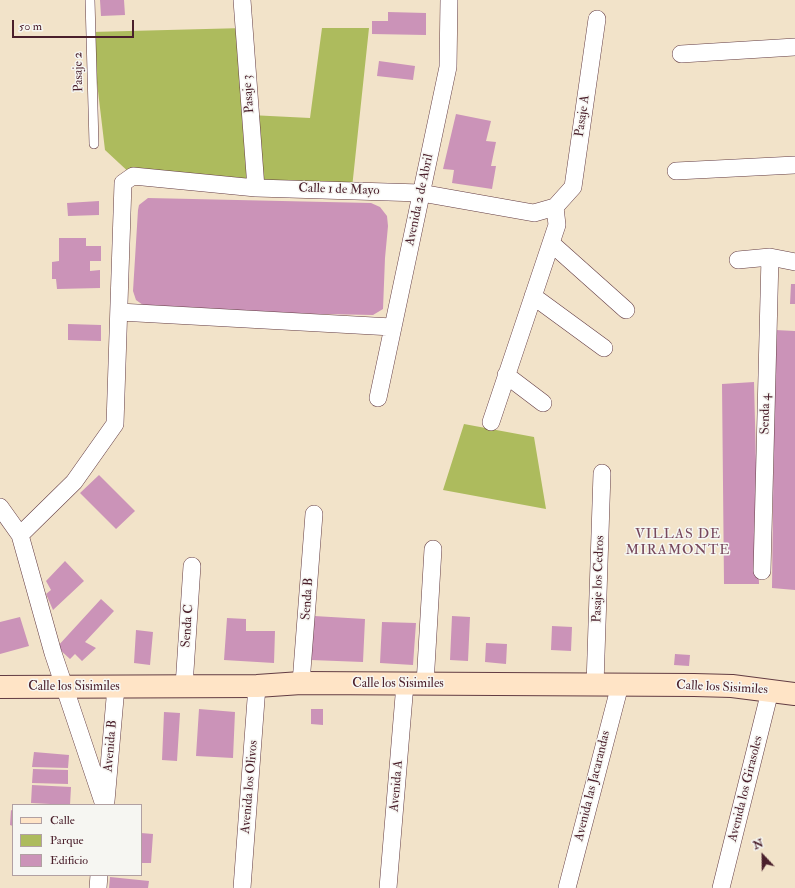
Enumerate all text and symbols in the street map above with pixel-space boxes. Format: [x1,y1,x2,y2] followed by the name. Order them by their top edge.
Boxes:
[14,12,136,38] scale bar
[19,19,42,34] text: 50 m
[71,52,87,92] street label: Pasaje 2
[240,74,258,114] street label: Pasaje 3
[572,94,594,138] street label: Pasaje A
[403,153,437,247] street label: Avenida 2 de Abril
[298,181,380,199] street label: Calle 1 de Mayo
[758,393,774,435] street label: Senda 4
[626,527,730,560] district label: VILLAS DE MIRAMONTE
[590,535,608,623] street label: Pasaje los Cedros
[299,577,317,621] street label: Senda B
[179,604,197,648] street label: Senda C
[352,676,444,692] street label: Calle los Sisimiles
[676,678,768,698] street label: Calle los Sisimiles
[28,679,120,695] street label: Calle los Sisimiles
[101,719,121,773] street label: Avenida B
[572,729,614,843] street label: Avenida las Jacarandas
[725,734,767,844] street label: Avenida los Girasoles
[238,740,262,834] street label: Avenida los Olivos
[387,760,407,812] street label: Avenida A
[12,804,142,876] legend
[50,813,75,828] text: Calle
[50,833,84,848] text: Parque
[743,836,783,876] north arrow
[751,837,765,852] text: N
[50,853,88,868] text: Edificio

